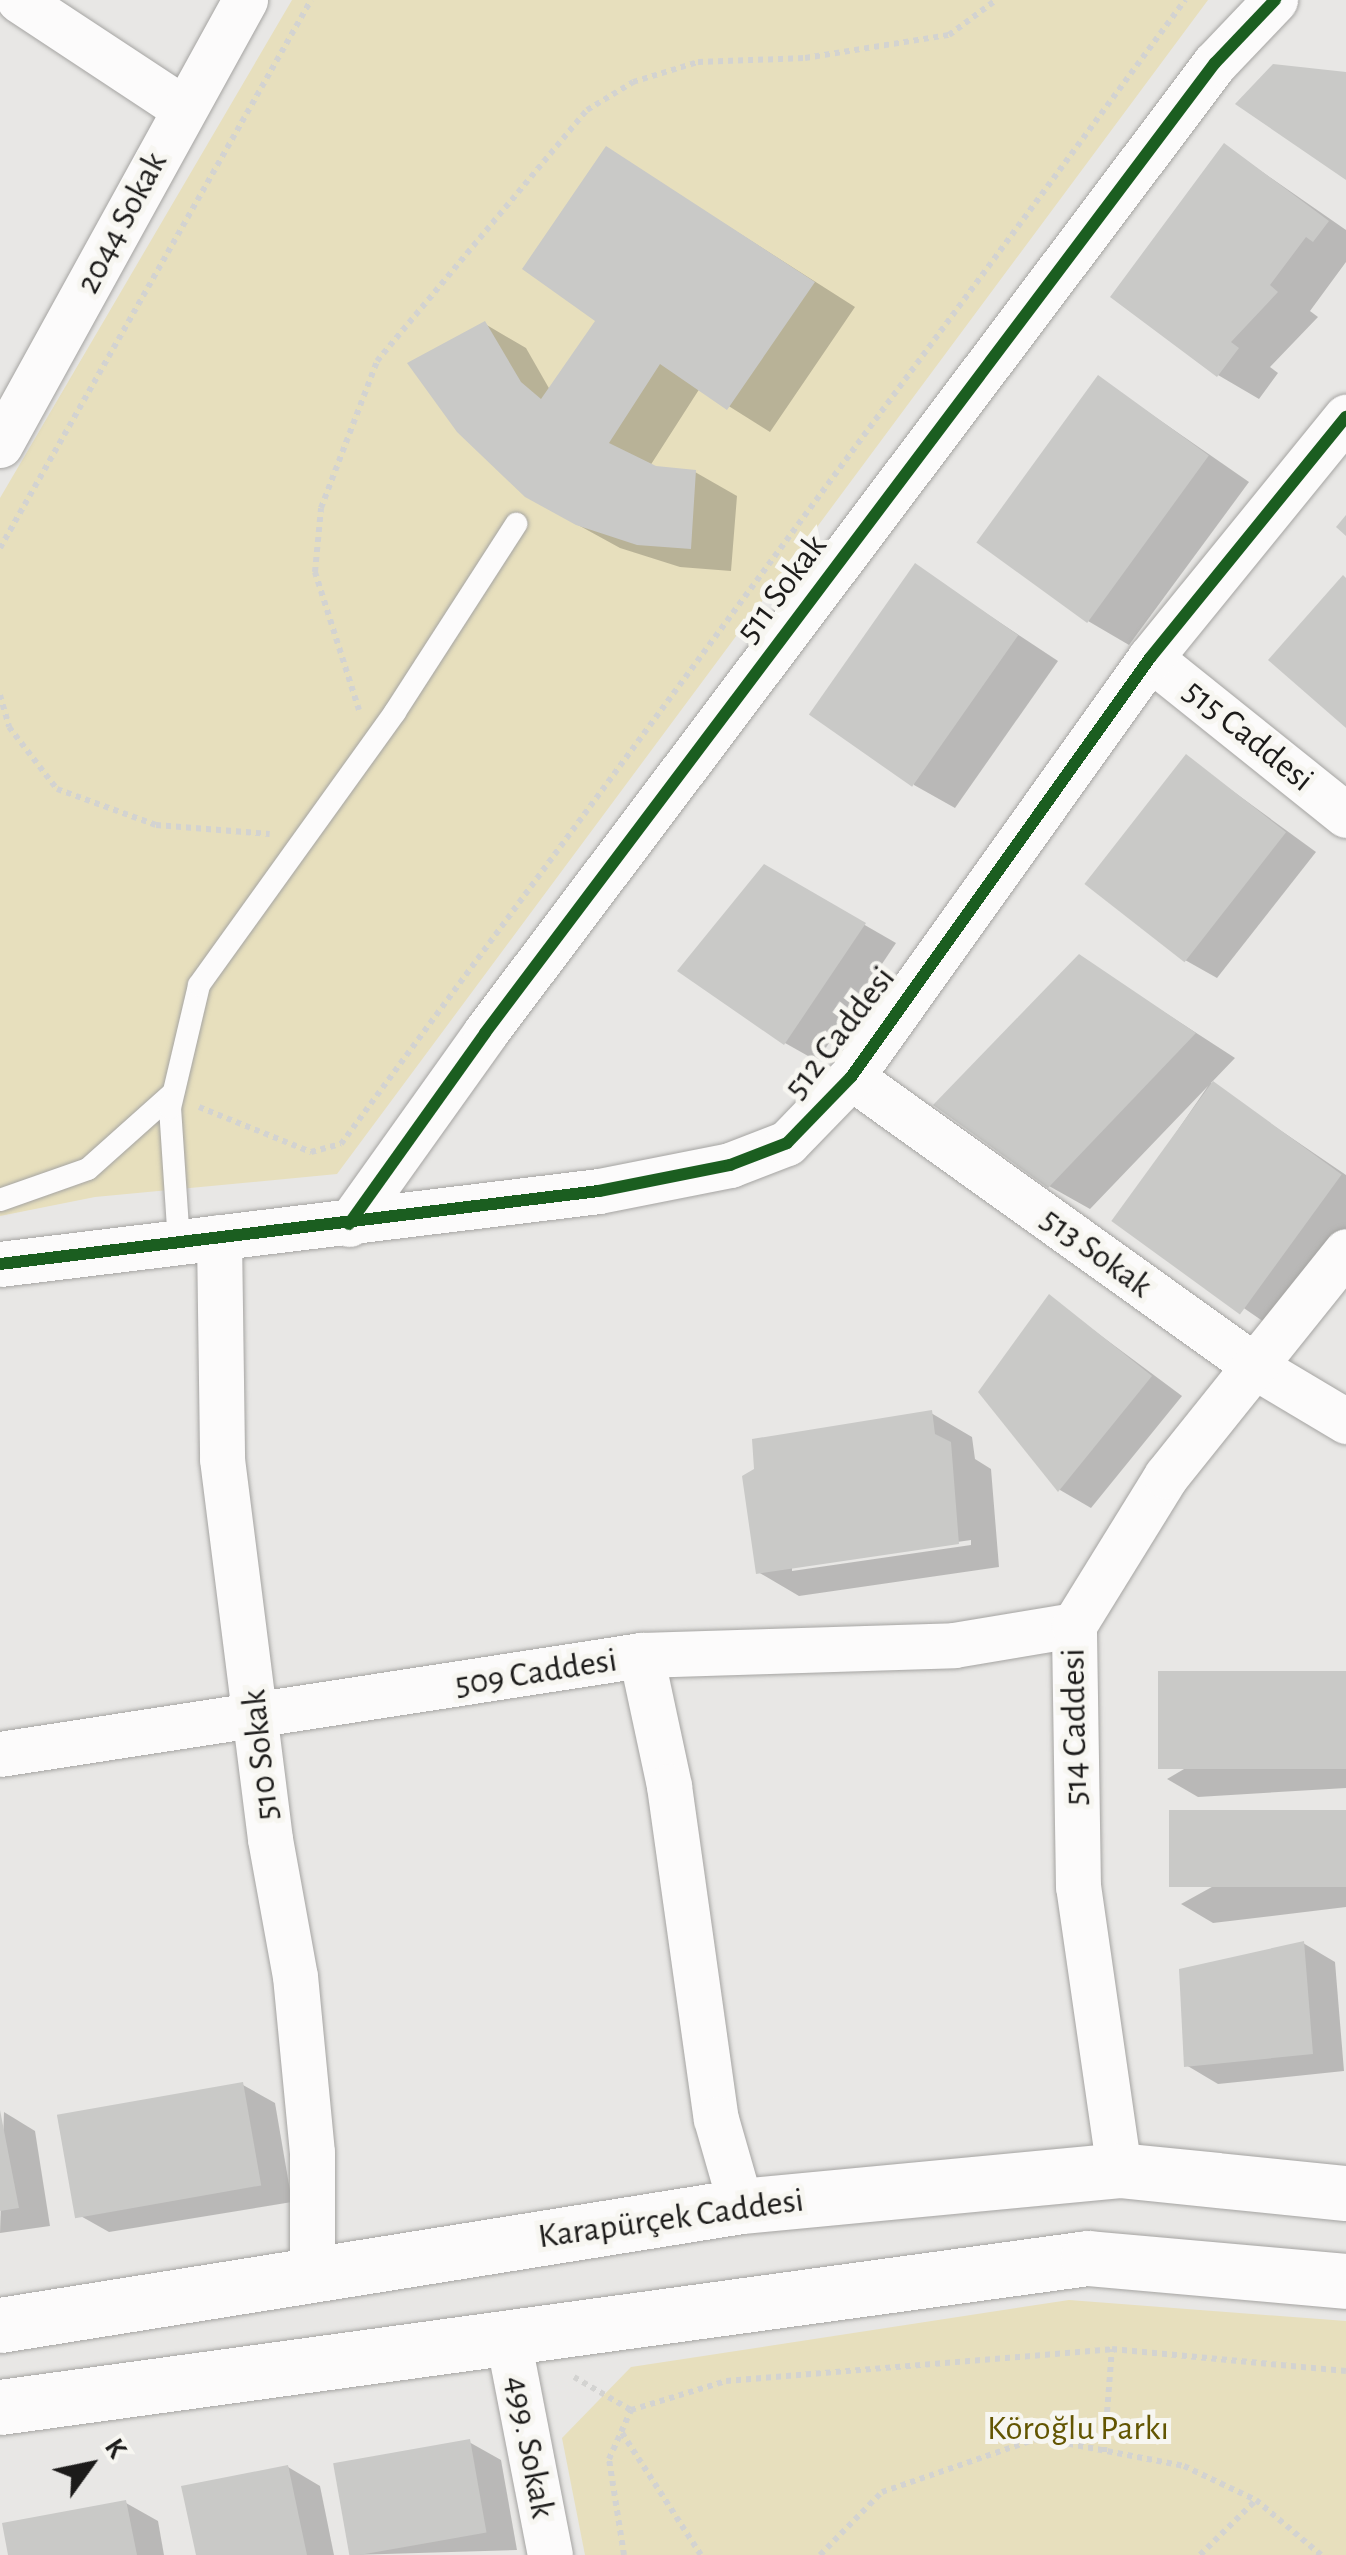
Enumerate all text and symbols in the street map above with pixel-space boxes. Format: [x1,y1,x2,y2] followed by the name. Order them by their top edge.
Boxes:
[67,145,177,301] street label: 2044 Sokak
[728,526,836,652] street label: 511 Sokak
[1174,671,1322,801] street label: 515 Caddesi
[775,958,905,1108] street label: 512 Caddesi
[1032,1199,1160,1307] street label: 513 Sokak
[452,1639,620,1707] street label: 509 Caddesi
[1053,1648,1097,1806] street label: 514 Caddesi
[233,1688,289,1822] street label: 510 Sokak
[535,2180,807,2258] street label: Karapürçek Caddesi
[495,2372,563,2522] street label: 499. Sokak
[987,2408,1169,2450] park label: Köroğlu Parkı
[40,2415,140,2515] north arrow
[99,2434,131,2463] text: K

